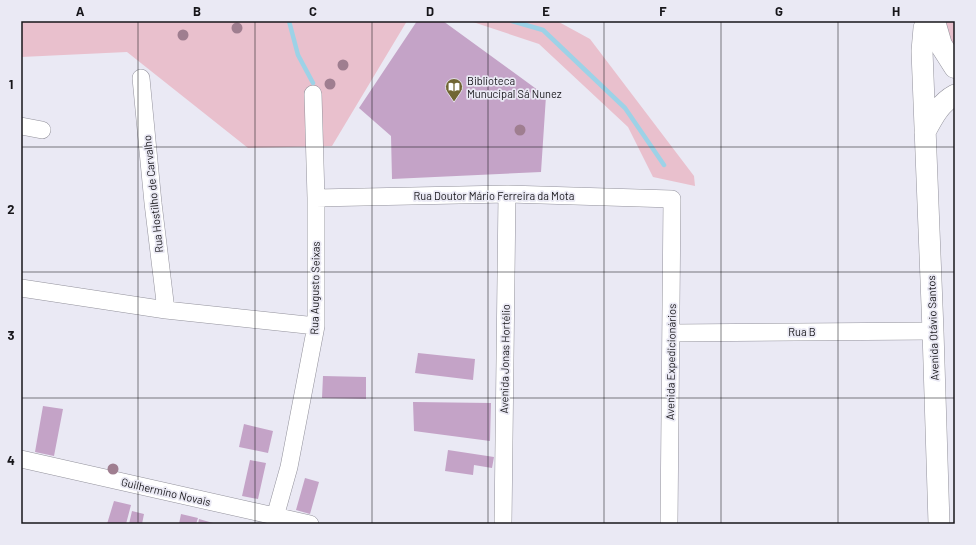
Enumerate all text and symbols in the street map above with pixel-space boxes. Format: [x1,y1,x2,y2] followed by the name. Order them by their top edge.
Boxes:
[76,3,85,19] text: A
[193,3,201,19] text: B
[309,3,317,19] text: C
[426,3,434,19] text: D
[542,3,550,19] text: E
[659,3,667,19] text: F
[775,3,783,19] text: G
[892,3,900,19] text: H
[467,74,562,100] place label: Biblioteca Munucipal Sá Nunez
[9,76,13,92] text: 1
[444,77,464,102] library icon: Biblioteca Munucipal Sá Nunez
[140,135,165,253] street label: Rua Hostilho de Carvalho
[414,189,575,202] street label: Rua Doutor Mário Ferreira da Mota
[7,201,15,217] text: 2
[307,241,322,335] street label: Rua Augusto Seixas
[924,275,941,381] street label: Avenida Otávio Santos
[497,304,512,414] street label: Avenida Jonas Hortélio
[663,304,678,420] street label: Avenida Expedicionários
[788,325,816,338] street label: Rua B
[7,327,15,343] text: 3
[7,452,15,468] text: 4
[120,475,212,508] street label: Guilhermino Novais

